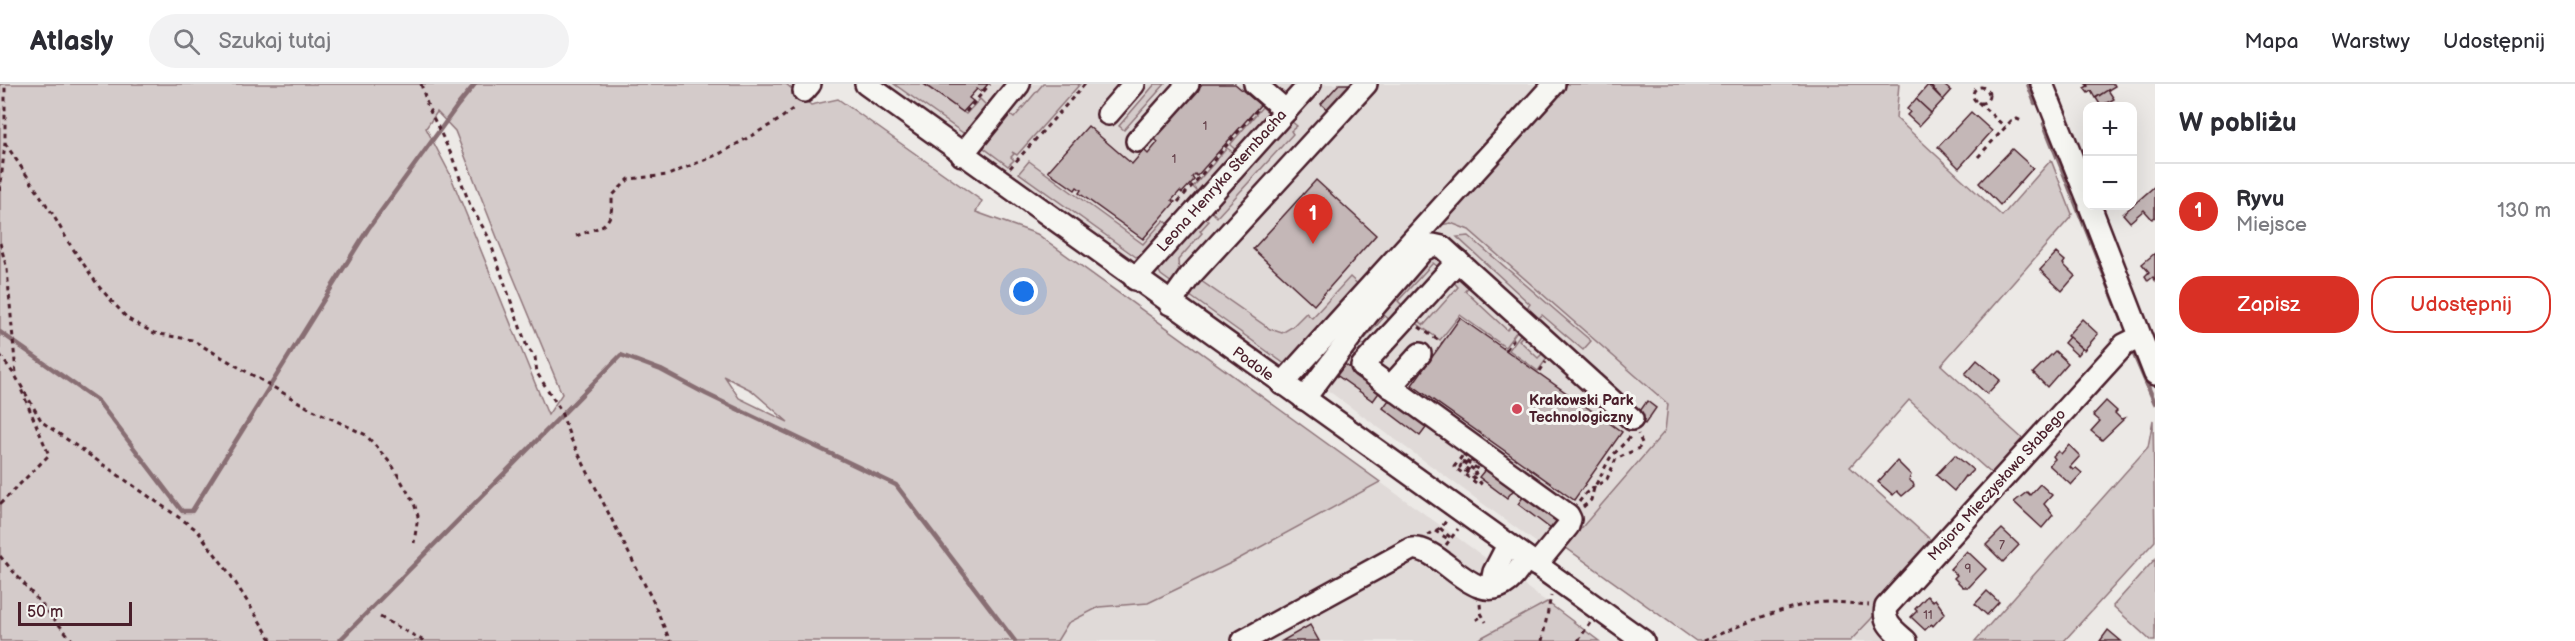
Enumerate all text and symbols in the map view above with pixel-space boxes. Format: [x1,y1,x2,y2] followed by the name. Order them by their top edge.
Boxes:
[149,14,569,68] search box
[30,25,113,58] text: Atlasly
[170,25,203,58] icon: search
[218,28,331,55] text: Szukaj tutaj
[2245,29,2299,54] text: Mapa
[2332,29,2410,54] text: Warstwy
[2443,29,2545,54] text: Udostępnij
[2083,102,2137,210] map controls
[2083,102,2137,156] button: +
[1153,106,1291,256] street label: Leona Henryka Sternbacha
[2179,108,2297,139] text: W pobliżu
[1203,119,1207,134] house number: 1
[1172,152,1176,167] house number: 1
[2083,156,2137,210] button: −
[2236,186,2284,213] text: Ryvu
[1294,194,1332,244] pin: 1
[2194,199,2203,223] text: 1
[2497,199,2551,223] text: 130 m
[2236,213,2307,237] text: Miejsce
[2179,276,2359,333] button: Zapisz
[2371,276,2551,333] button: Udostępnij
[1009,277,1038,306] your location
[1229,343,1278,385] street label: Podole
[1529,391,1634,427] place label: Krakowski Park Technologiczny
[1510,402,1524,416] marker: Krakowski Park Technologiczny
[1924,405,2070,565] street label: Majora Mieczysława Słabego
[1999,538,2005,553] house number: 7
[1965,562,1972,577] house number: 9
[18,599,132,626] scale bar
[27,603,63,622] text: 50 m
[1923,608,1933,623] house number: 11

